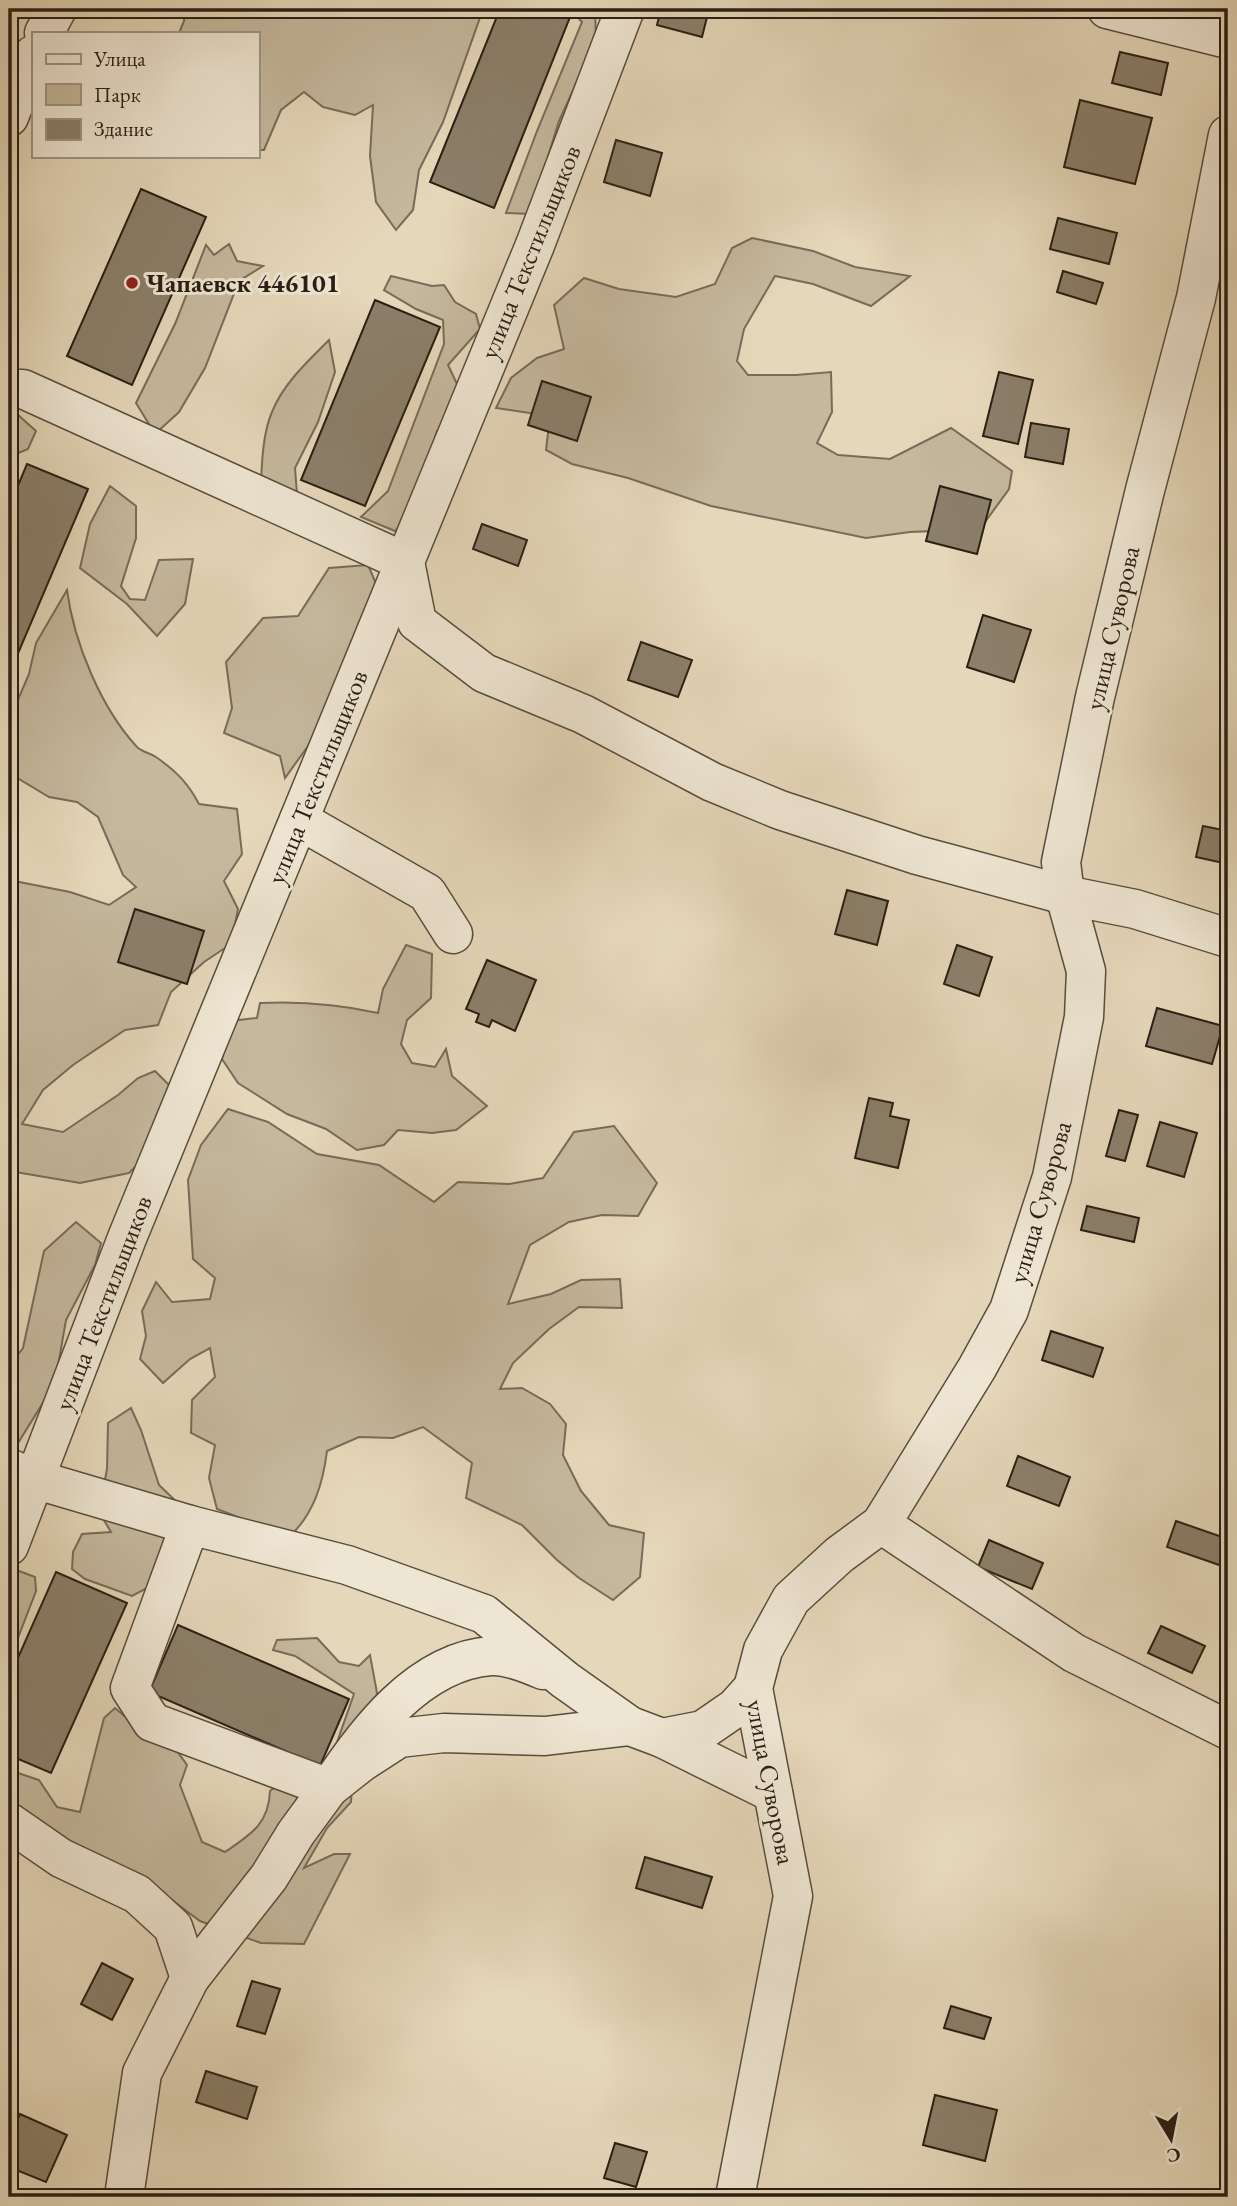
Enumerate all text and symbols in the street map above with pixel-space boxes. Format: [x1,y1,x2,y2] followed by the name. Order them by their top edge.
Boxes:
[32,32,259,158] legend
[93,45,146,72] text: Улица
[94,81,141,108] text: Парк
[94,115,153,142] text: Здание
[472,140,588,364] street label: улица Текстильщиков
[146,266,339,300] place label: Чапаевск 446101
[124,275,140,291] marker: Чапаевск 446101
[1077,542,1148,713] street label: улица Суворова
[259,665,375,889] street label: улица Текстильщиков
[1001,1116,1080,1287] street label: улица Суворова
[46,1191,160,1415] street label: улица Текстильщиков
[738,1697,804,1868] street label: улица Суворова
[1136,2104,1206,2174] north arrow
[1165,2142,1183,2169] text: С

